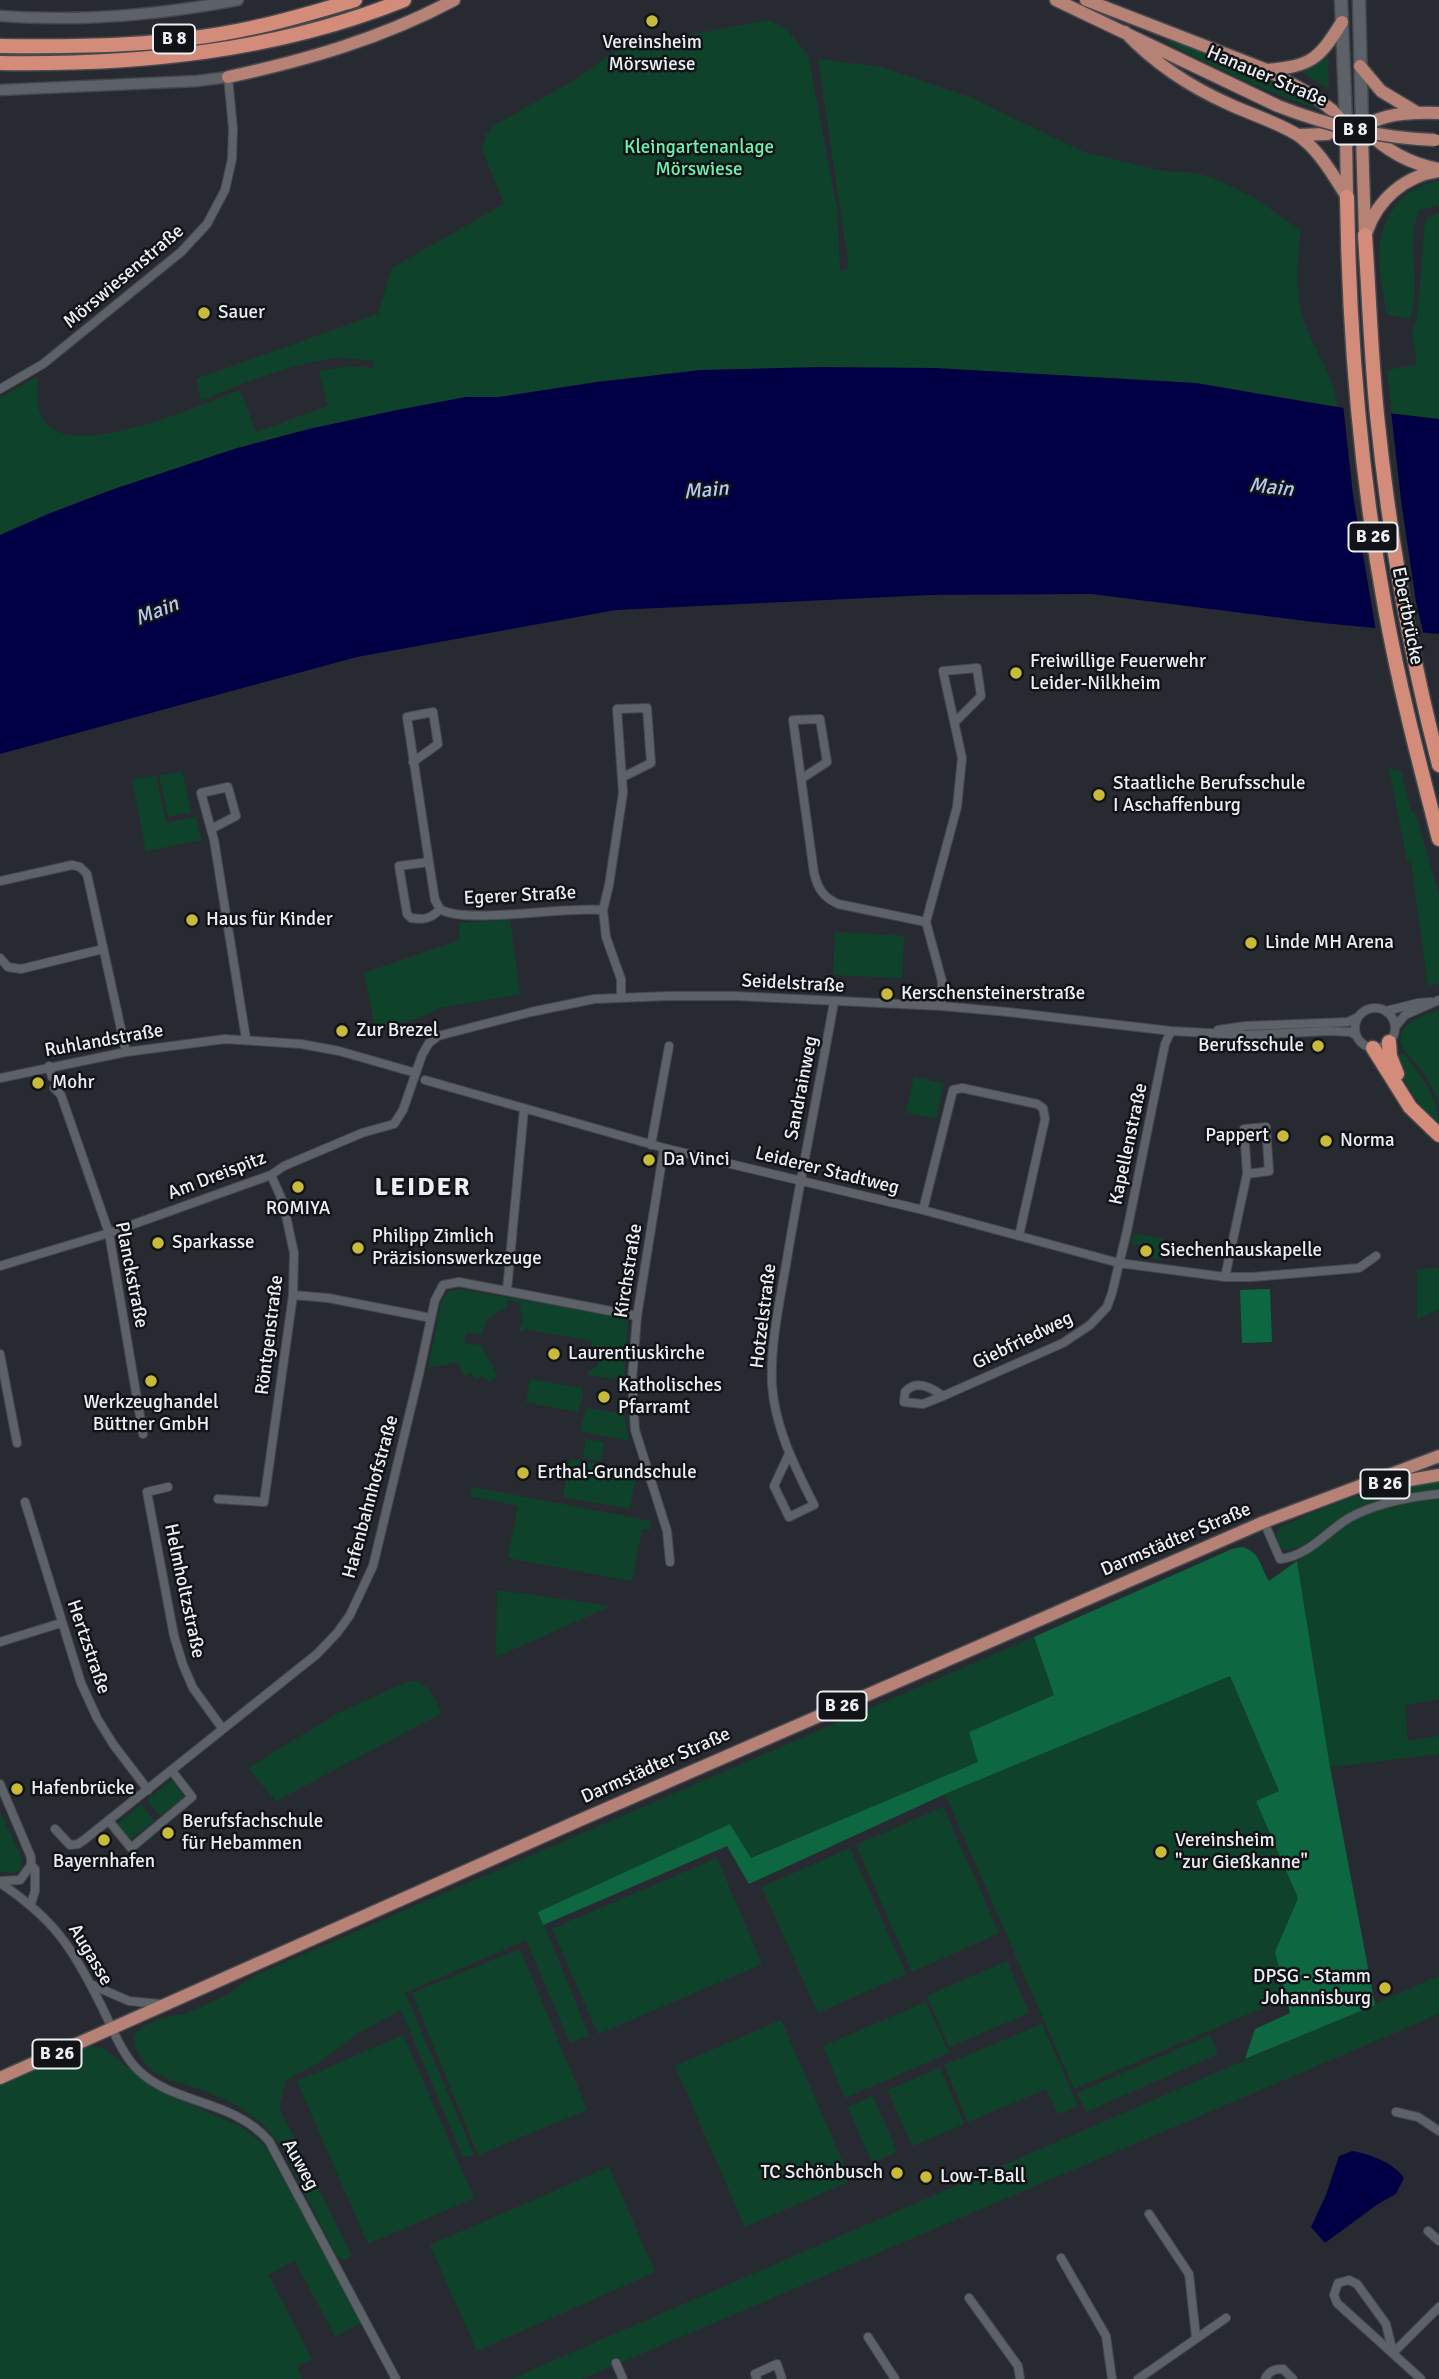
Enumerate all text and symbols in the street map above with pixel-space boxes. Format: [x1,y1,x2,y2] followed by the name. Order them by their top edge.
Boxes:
[644,13,660,29] marker: Vereinsheim Mörswiese
[153,24,195,54] road number: B 8
[602,32,702,76] place label: Vereinsheim Mörswiese
[1203,41,1331,113] street label: Hanauer Straße
[1334,116,1376,145] road number: B 8
[624,137,774,181] park label: Kleingartenanlage Mörswiese
[59,220,189,334] street label: Mörswiesenstraße
[218,302,265,324] place label: Sauer
[196,305,212,321] marker: Sauer
[1247,473,1295,503] water label: Main
[683,476,729,506] water label: Main
[1348,522,1398,552] road number: B 26
[1386,565,1428,667] street label: Ebertbrücke
[132,592,182,632] water label: Main
[1030,651,1206,695] place label: Freiwillige Feuerwehr Leider-Nilkheim
[1008,665,1024,681] marker: Freiwillige Feuerwehr Leider-Nilkheim
[1113,773,1306,817] place label: Staatliche Berufsschule I Aschaffenburg
[1091,787,1107,803] marker: Staatliche Berufsschule I Aschaffenburg
[463,882,577,910] street label: Egerer Straße
[206,909,333,931] place label: Haus für Kinder
[184,912,200,928] marker: Haus für Kinder
[1265,932,1394,954] place label: Linde MH Arena
[1243,935,1259,951] marker: Linde MH Arena
[741,970,845,998] street label: Seidelstraße
[901,983,1085,1005] place label: Kerschensteinerstraße
[879,986,895,1002] marker: Kerschensteinerstraße
[43,1019,165,1063] street label: Ruhlandstraße
[356,1020,438,1042] place label: Zur Brezel
[334,1023,350,1039] marker: Zur Brezel
[781,1034,823,1142] street label: Sandrainweg
[1198,1035,1304,1057] place label: Berufsschule
[1310,1038,1326,1054] marker: Berufsschule
[52,1072,95,1094] place label: Mohr
[30,1075,46,1091] marker: Mohr
[1105,1081,1153,1207] street label: Kapellenstraße
[1205,1125,1269,1147] place label: Pappert
[1275,1128,1291,1144] marker: Pappert
[1340,1130,1395,1152] place label: Norma
[1318,1133,1334,1149] marker: Norma
[753,1142,901,1200] street label: Leiderer Stadtweg
[165,1147,269,1205] street label: Am Dreispitz
[663,1149,730,1171] place label: Da Vinci
[641,1152,657,1168] marker: Da Vinci
[375,1172,471,1204] district label: LEIDER
[290,1179,306,1195] marker: ROMIYA
[266,1198,330,1220] place label: ROMIYA
[110,1220,152,1330] street label: Planckstraße
[610,1222,648,1320] street label: Kirchstraße
[372,1226,542,1270] place label: Philipp Zimlich Präzisionswerkzeuge
[172,1232,255,1254] place label: Sparkasse
[150,1235,166,1251] marker: Sparkasse
[350,1240,366,1256] marker: Philipp Zimlich Präzisionswerkzeuge
[1160,1240,1322,1262] place label: Siechenhauskapelle
[1138,1243,1154,1259] marker: Siechenhauskapelle
[746,1262,782,1370] street label: Hotzelstraße
[251,1274,289,1396] street label: Röntgenstraße
[969,1307,1077,1375] street label: Giebfriedweg
[568,1343,705,1365] place label: Laurentiuskirche
[546,1346,562,1362] marker: Laurentiuskirche
[143,1373,159,1389] marker: Werkzeughandel Büttner GmbH
[618,1375,722,1419] place label: Katholisches Pfarramt
[596,1389,612,1405] marker: Katholisches Pfarramt
[83,1392,219,1436] place label: Werkzeughandel Büttner GmbH
[338,1413,404,1581] street label: Hafenbahnhofstraße
[537,1462,697,1484] place label: Erthal-Grundschule
[515,1465,531,1481] marker: Erthal-Grundschule
[1360,1470,1410,1498] road number: B 26
[1098,1498,1254,1582] street label: Darmstädter Straße
[159,1522,209,1660] street label: Helmholtzstraße
[61,1597,115,1697] street label: Hertzstraße
[818,1692,866,1721] road number: B 26
[578,1723,734,1809] street label: Darmstädter Straße
[31,1778,134,1800] place label: Hafenbrücke
[9,1781,25,1797] marker: Hafenbrücke
[182,1811,323,1855] place label: Berufsfachschule für Hebammen
[160,1825,176,1841] marker: Berufsfachschule für Hebammen
[1175,1830,1308,1874] place label: Vereinsheim "zur Gießkanne"
[96,1832,112,1848] marker: Bayernhafen
[1153,1844,1169,1860] marker: Vereinsheim "zur Gießkanne"
[53,1851,155,1873] place label: Bayernhafen
[63,1920,117,1990] street label: Augasse
[1253,1966,1371,2010] place label: DPSG - Stamm Johannisburg
[1377,1980,1393,1996] marker: DPSG - Stamm Johannisburg
[32,2040,82,2068] road number: B 26
[277,2135,323,2195] street label: Auweg
[760,2162,883,2184] place label: TC Schönbusch
[889,2165,905,2181] marker: TC Schönbusch
[940,2166,1026,2188] place label: Low-T-Ball
[918,2169,934,2185] marker: Low-T-Ball

